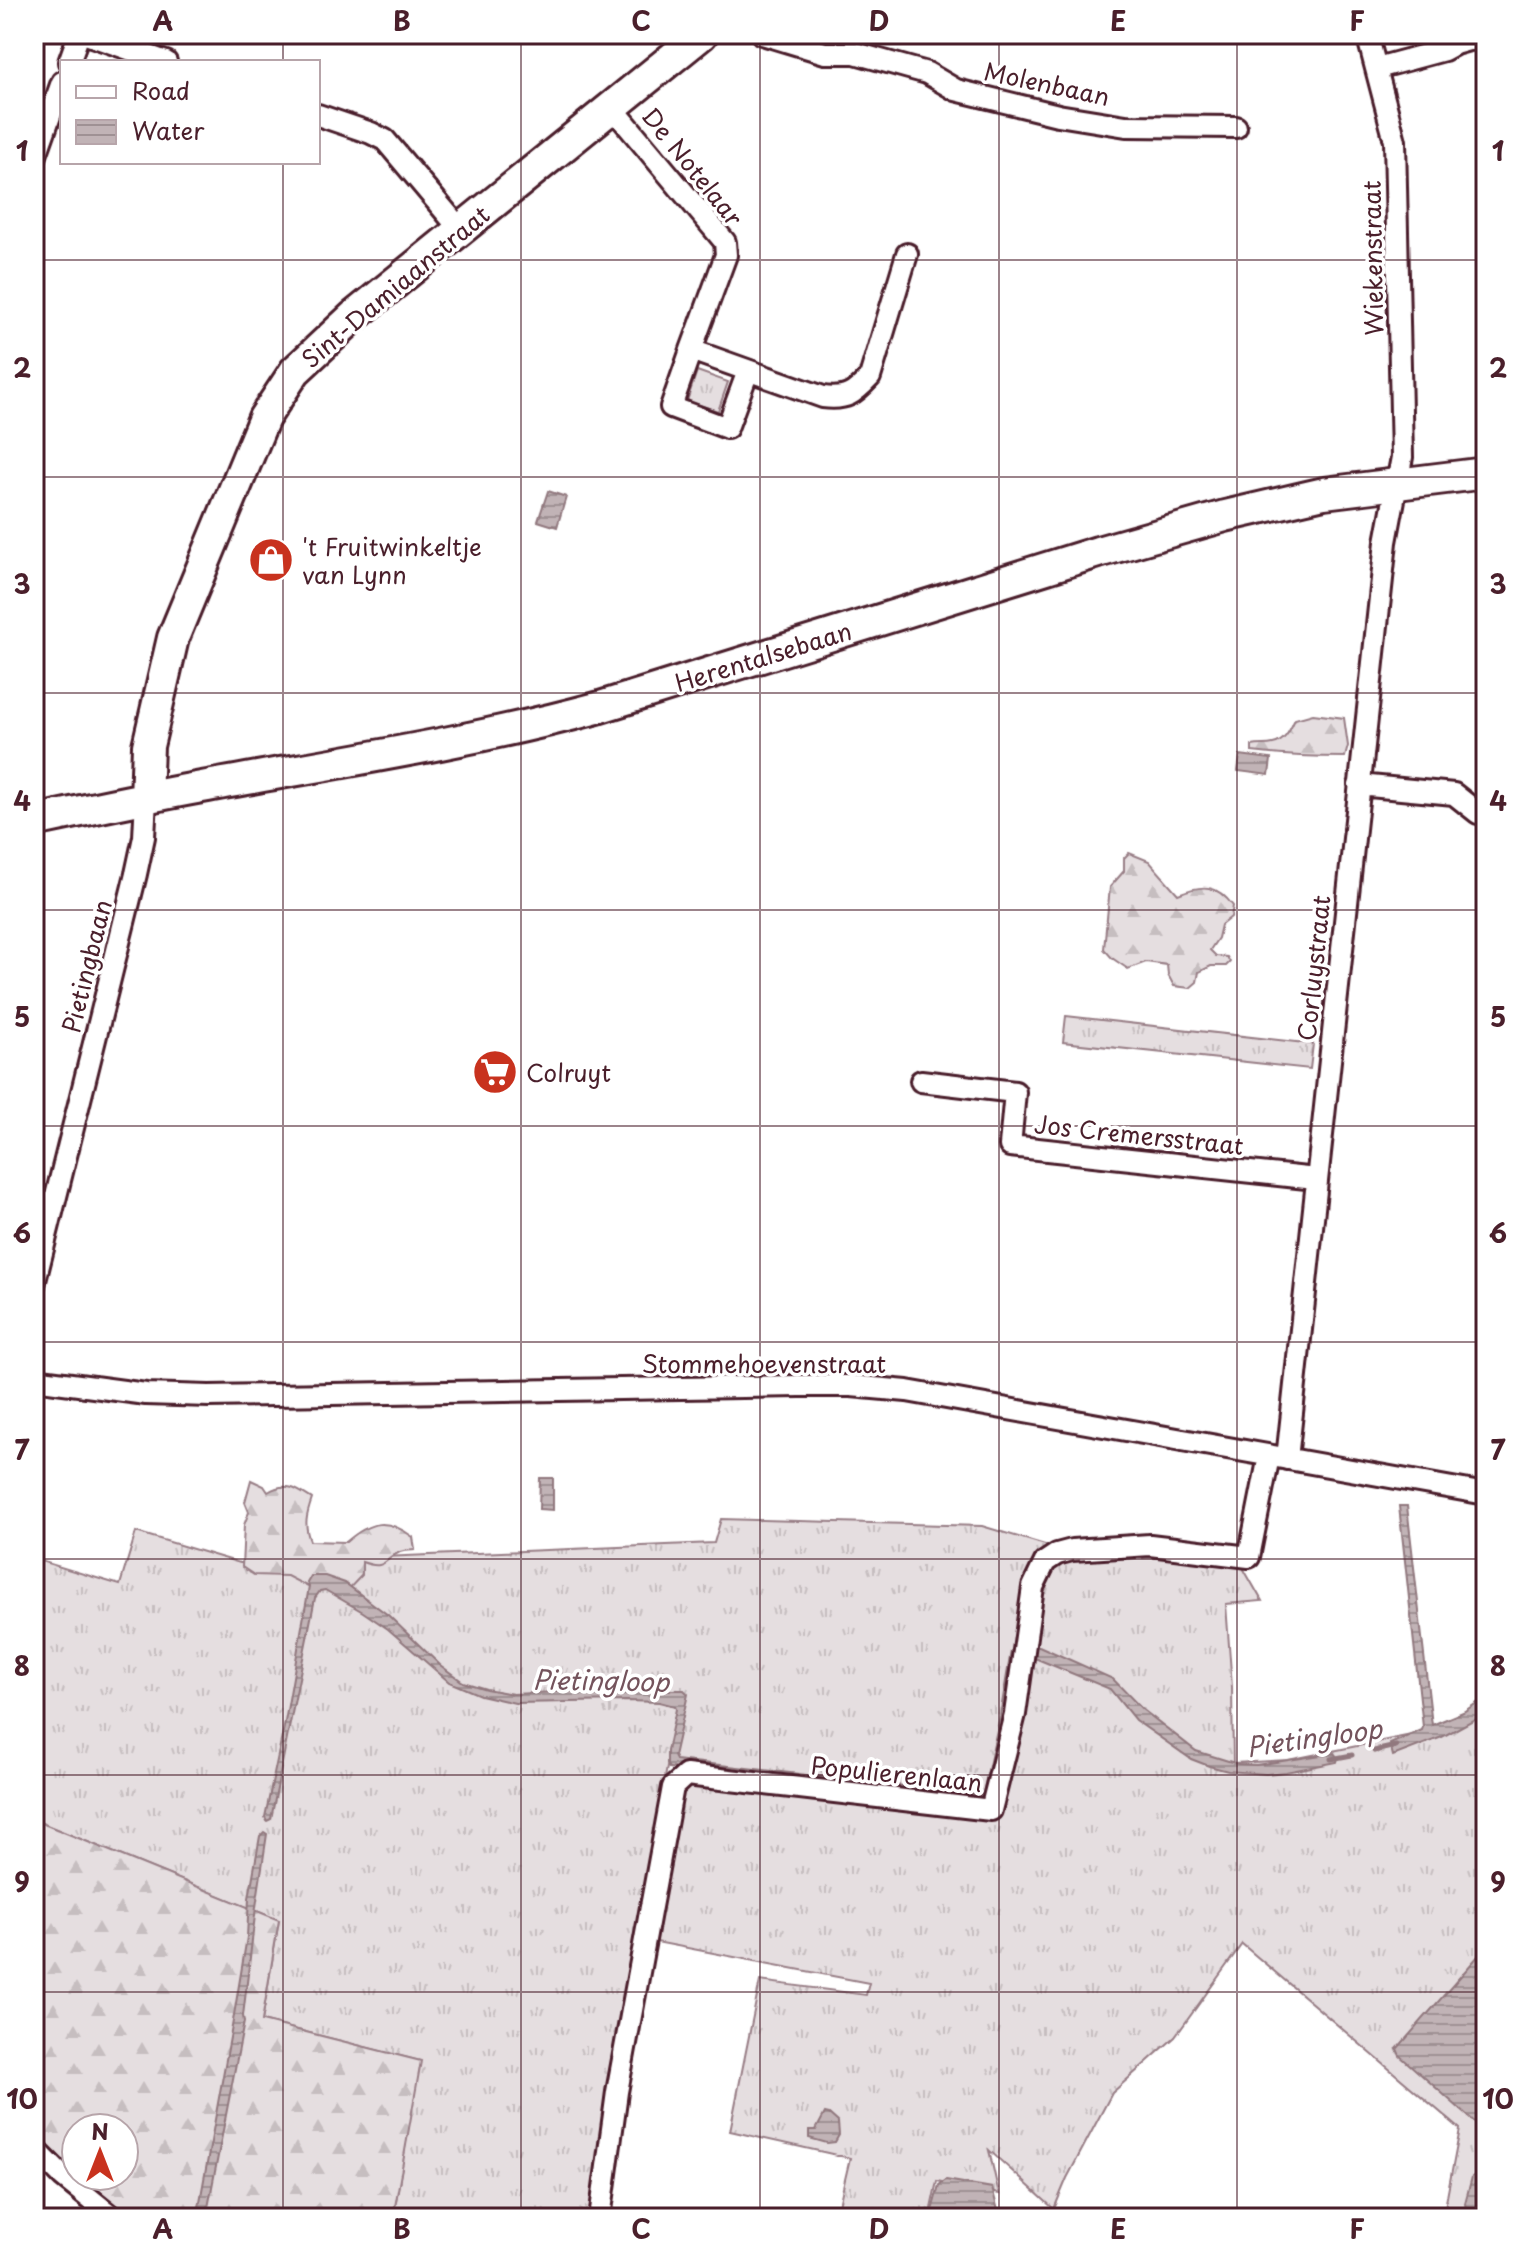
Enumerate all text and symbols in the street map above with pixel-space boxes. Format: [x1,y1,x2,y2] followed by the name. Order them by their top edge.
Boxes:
[153,1,173,40] text: A
[393,1,411,40] text: B
[631,1,651,40] text: C
[869,1,889,40] text: D
[1110,1,1126,40] text: E
[1349,1,1365,40] text: F
[981,52,1113,114] street label: Molenbaan
[60,60,320,164] legend
[132,72,190,108] text: Road
[634,99,752,233] street label: De Notelaar
[132,112,205,148] text: Water
[16,131,28,170] text: 1
[1492,131,1504,170] text: 1
[1353,180,1391,336] street label: Wiekenstraat
[293,196,497,376] street label: Sint-Damiaanstraat
[13,348,31,387] text: 2
[1489,348,1507,387] text: 2
[302,528,482,592] place label: 't Fruitwinkeltje van Lynn
[247,536,295,584] shop icon: 't Fruitwinkeltje van Lynn
[13,564,31,603] text: 3
[1489,564,1507,603] text: 3
[670,612,856,700] street label: Herentalsebaan
[13,781,31,820] text: 4
[1489,781,1507,820] text: 4
[1287,893,1339,1043] street label: Corluystraat
[52,896,120,1036] street label: Pietingbaan
[14,997,30,1036] text: 5
[1490,997,1506,1036] text: 5
[471,1048,519,1096] supermarket icon: Colruyt
[526,1054,611,1090] place label: Colruyt
[1033,1105,1245,1163] street label: Jos Cremersstraat
[13,1213,31,1252] text: 6
[1489,1213,1507,1252] text: 6
[642,1345,886,1381] street label: Stommehoevenstraat
[15,1430,30,1469] text: 7
[1491,1430,1506,1469] text: 7
[14,1646,30,1685] text: 8
[1490,1646,1506,1685] text: 8
[533,1659,671,1701] water label: Pietingloop
[1244,1708,1386,1766] water label: Pietingloop
[809,1746,985,1800] street label: Populierenlaan
[14,1862,30,1901] text: 9
[1490,1862,1506,1901] text: 9
[6,2079,38,2118] text: 10
[1482,2079,1514,2118] text: 10
[60,2112,140,2192] north arrow
[91,2114,109,2147] text: N
[153,2209,173,2248] text: A
[393,2209,411,2248] text: B
[631,2209,651,2248] text: C
[869,2209,889,2248] text: D
[1110,2209,1126,2248] text: E
[1349,2209,1365,2248] text: F

